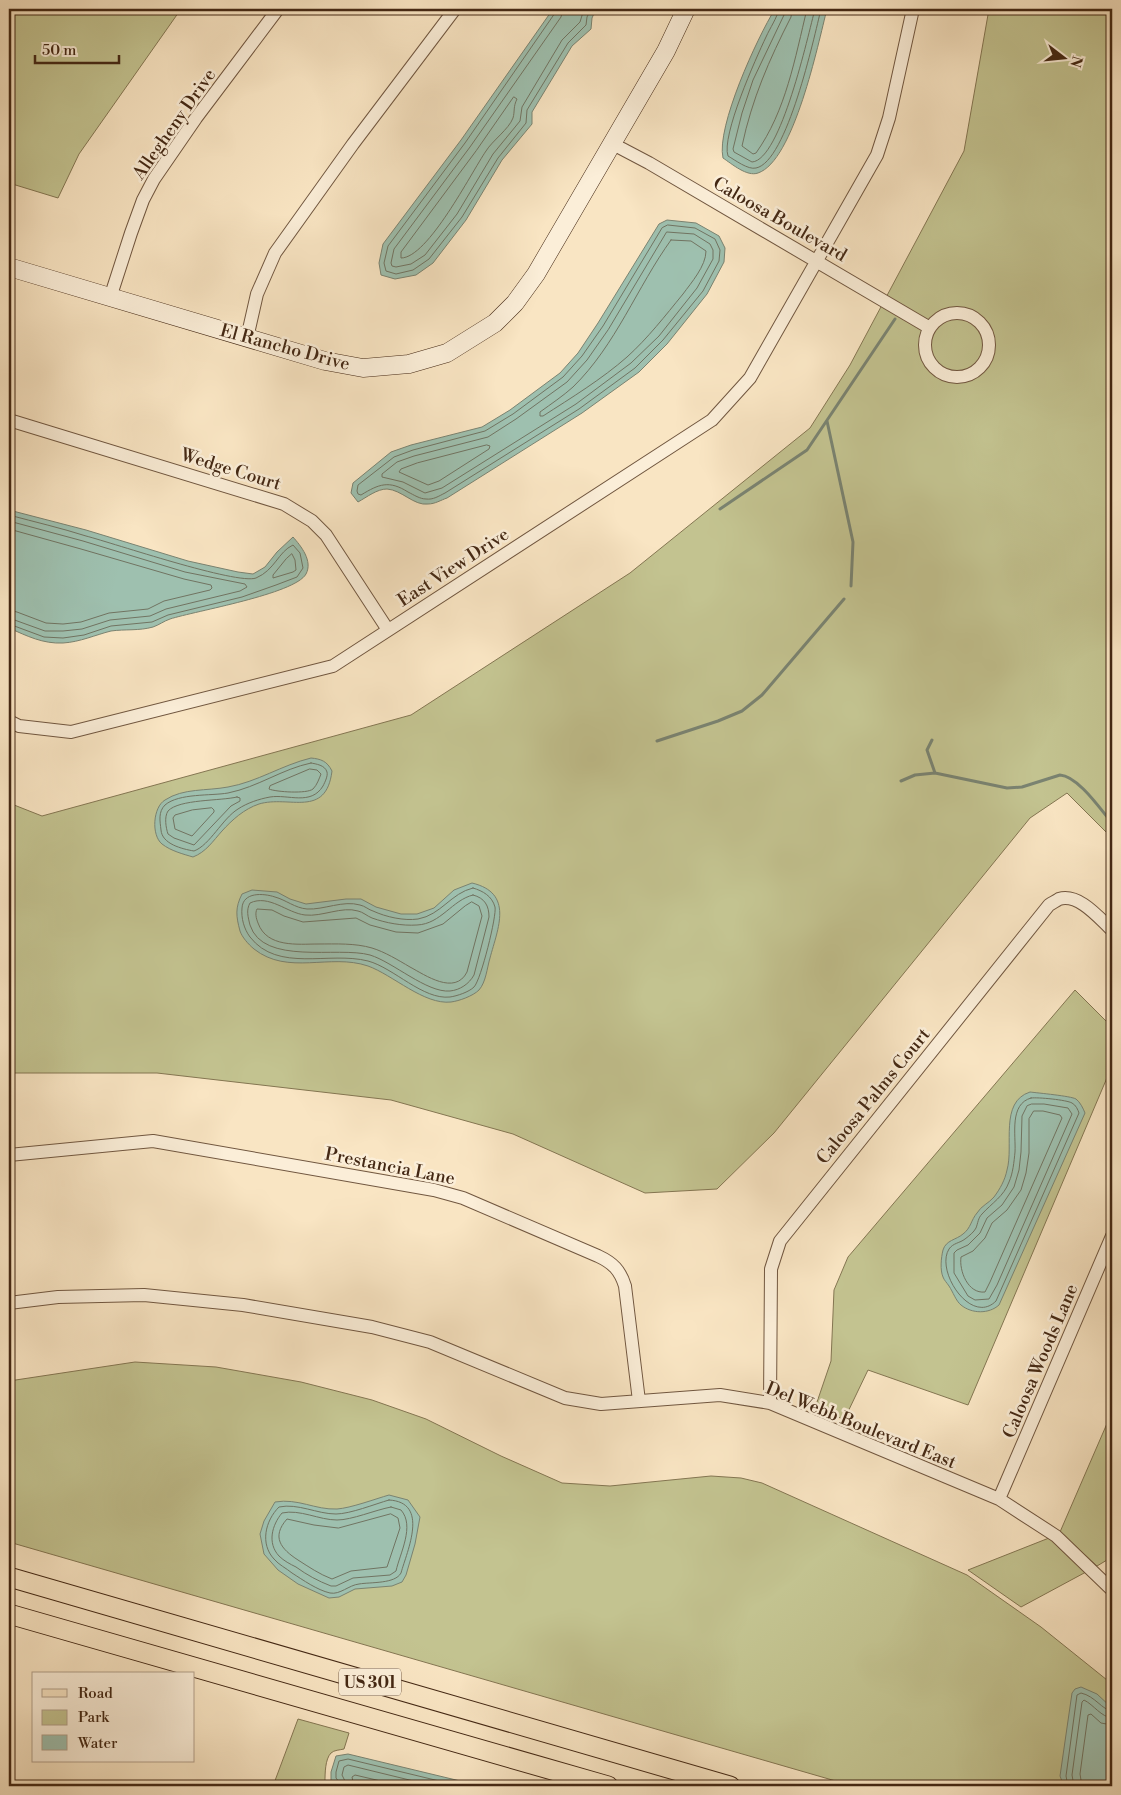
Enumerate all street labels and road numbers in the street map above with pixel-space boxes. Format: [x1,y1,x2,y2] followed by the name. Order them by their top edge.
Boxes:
[127,64,221,185] street label: Allegheny Drive
[709,172,852,268] street label: Caloosa Boulevard
[217,319,352,376] street label: El Rancho Drive
[177,443,284,496] street label: Wedge Court
[393,523,513,612] street label: East View Drive
[811,1023,936,1169] street label: Caloosa Palms Court
[323,1143,457,1190] street label: Prestancia Lane
[997,1280,1083,1442] street label: Caloosa Woods Lane
[762,1377,960,1474] street label: Del Webb Boulevard East
[339,1668,401,1695] road number: US 301

